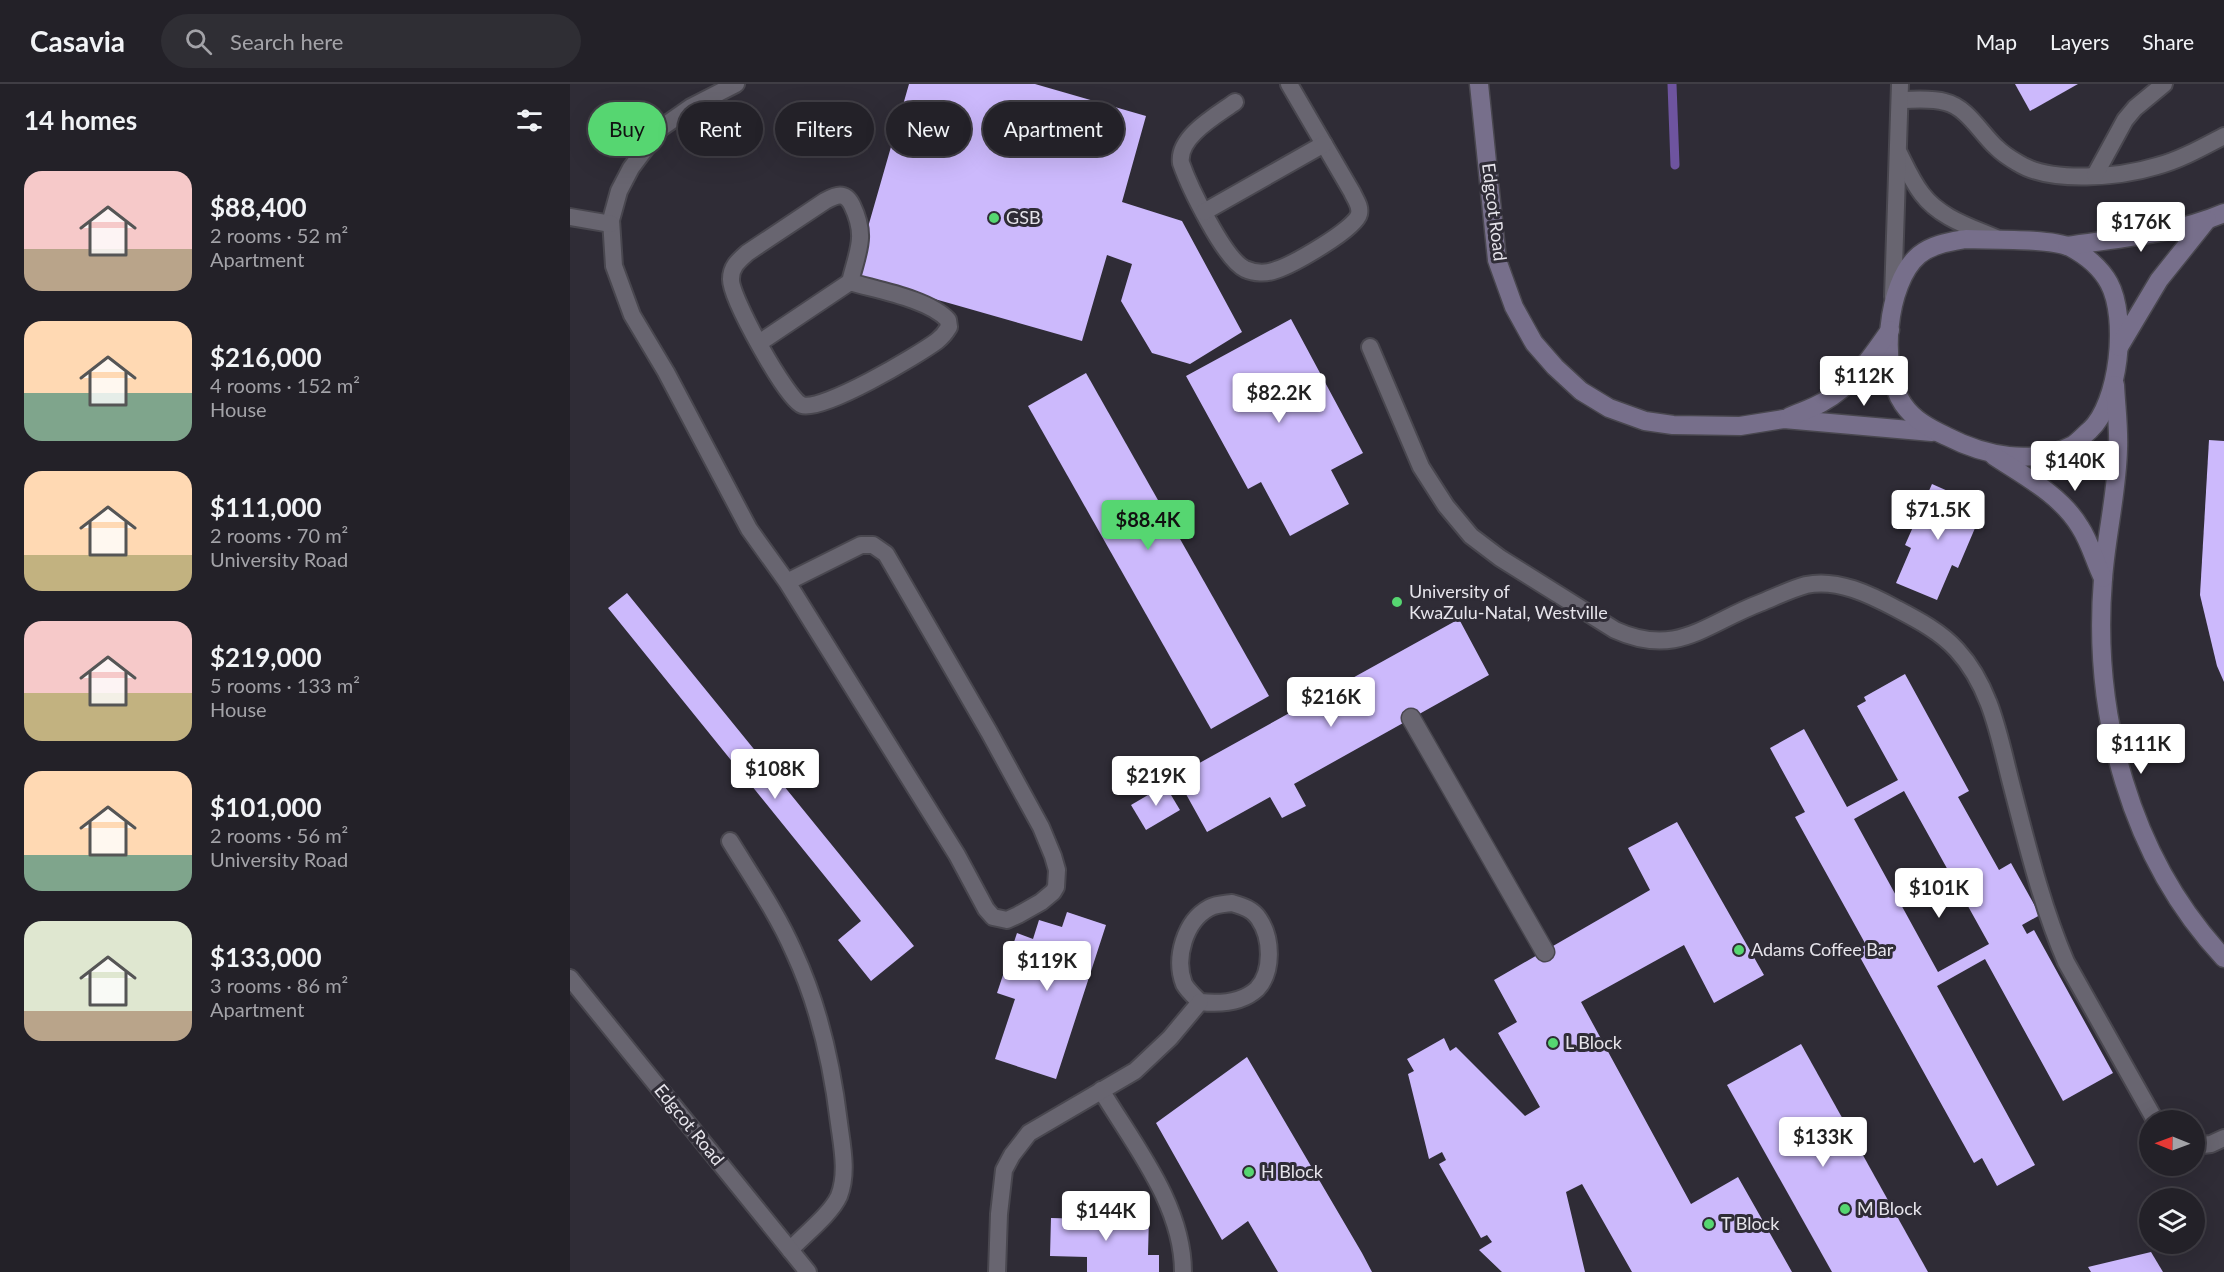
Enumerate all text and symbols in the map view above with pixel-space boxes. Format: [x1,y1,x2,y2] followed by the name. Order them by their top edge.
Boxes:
[161,14,581,68] search box
[30,24,125,58] text: Casavia
[182,25,215,58] icon: search
[230,28,344,55] text: Search here
[1976,29,2017,54] text: Map
[2050,29,2109,54] text: Layers
[2142,29,2194,54] text: Share
[588,102,666,156] chip: Buy
[678,102,763,156] chip: Rent
[775,102,874,156] chip: Filters
[886,102,971,156] chip: New
[983,102,1124,156] chip: Apartment
[24,104,137,136] text: 14 homes
[513,104,546,137] icon: filters
[1478,162,1512,262] street label: Edgcot Road
[210,191,307,223] text: $88,400
[72,195,144,267] icon: home
[2099,202,2183,253] pin: $176K
[1006,206,1041,228] place label: GSB
[2111,209,2171,233] text: $176K
[987,211,1001,225] marker: GSB
[210,223,348,247] text: 2 rooms · 52 m²
[210,247,304,271] text: Apartment
[210,341,322,373] text: $216,000
[72,345,144,417] icon: home
[1822,356,1906,407] pin: $112K
[1834,363,1894,387] text: $112K
[210,373,360,397] text: 4 rooms · 152 m²
[1230,373,1328,424] pin: $82.2K
[1247,380,1311,404] text: $82.2K
[210,397,267,421] text: House
[2033,441,2117,492] pin: $140K
[2045,448,2105,472] text: $140K
[1889,490,1987,541] pin: $71.5K
[210,491,322,523] text: $111,000
[72,495,144,567] icon: home
[1906,497,1970,521] text: $71.5K
[1099,500,1197,551] pin: $88.4K
[1116,507,1180,531] text: $88.4K
[210,523,348,547] text: 2 rooms · 70 m²
[210,547,348,571] text: University Road
[1409,580,1608,623] place label: University of KwaZulu-Natal, Westville
[1390,595,1404,609] marker: University of KwaZulu-Natal, Westville
[210,641,322,673] text: $219,000
[72,645,144,717] icon: home
[210,673,360,697] text: 5 rooms · 133 m²
[1289,677,1373,728] pin: $216K
[1301,684,1361,708] text: $216K
[210,697,267,721] text: House
[2099,724,2183,775] pin: $111K
[2111,731,2171,755] text: $111K
[733,749,817,800] pin: $108K
[745,756,805,780] text: $108K
[1114,756,1198,807] pin: $219K
[1126,763,1186,787] text: $219K
[210,791,322,823] text: $101,000
[72,795,144,867] icon: home
[210,823,348,847] text: 2 rooms · 56 m²
[210,847,348,871] text: University Road
[1897,868,1981,919] pin: $101K
[1909,875,1969,899] text: $101K
[1751,938,1894,960] place label: Adams Coffee Bar
[210,941,322,973] text: $133,000
[1005,941,1089,992] pin: $119K
[1732,943,1746,957] marker: Adams Coffee Bar
[72,945,144,1017] icon: home
[1017,948,1077,972] text: $119K
[210,973,348,997] text: 3 rooms · 86 m²
[210,997,304,1021] text: Apartment
[1565,1031,1623,1053] place label: L Block
[1546,1036,1560,1050] marker: L Block
[650,1079,729,1170] street label: Edgcot Road
[2139,1110,2205,1176] north arrow
[2139,1110,2205,1254] map controls
[1781,1117,1865,1168] pin: $133K
[1793,1124,1853,1148] text: $133K
[1261,1160,1324,1182] place label: H Block
[1242,1165,1256,1179] marker: H Block
[2139,1188,2205,1254] button: layers
[1064,1191,1148,1242] pin: $144K
[1857,1197,1923,1219] place label: M Block
[1076,1198,1136,1222] text: $144K
[1838,1202,1852,1216] marker: M Block
[1721,1212,1780,1234] place label: T Block
[1702,1217,1716,1231] marker: T Block

